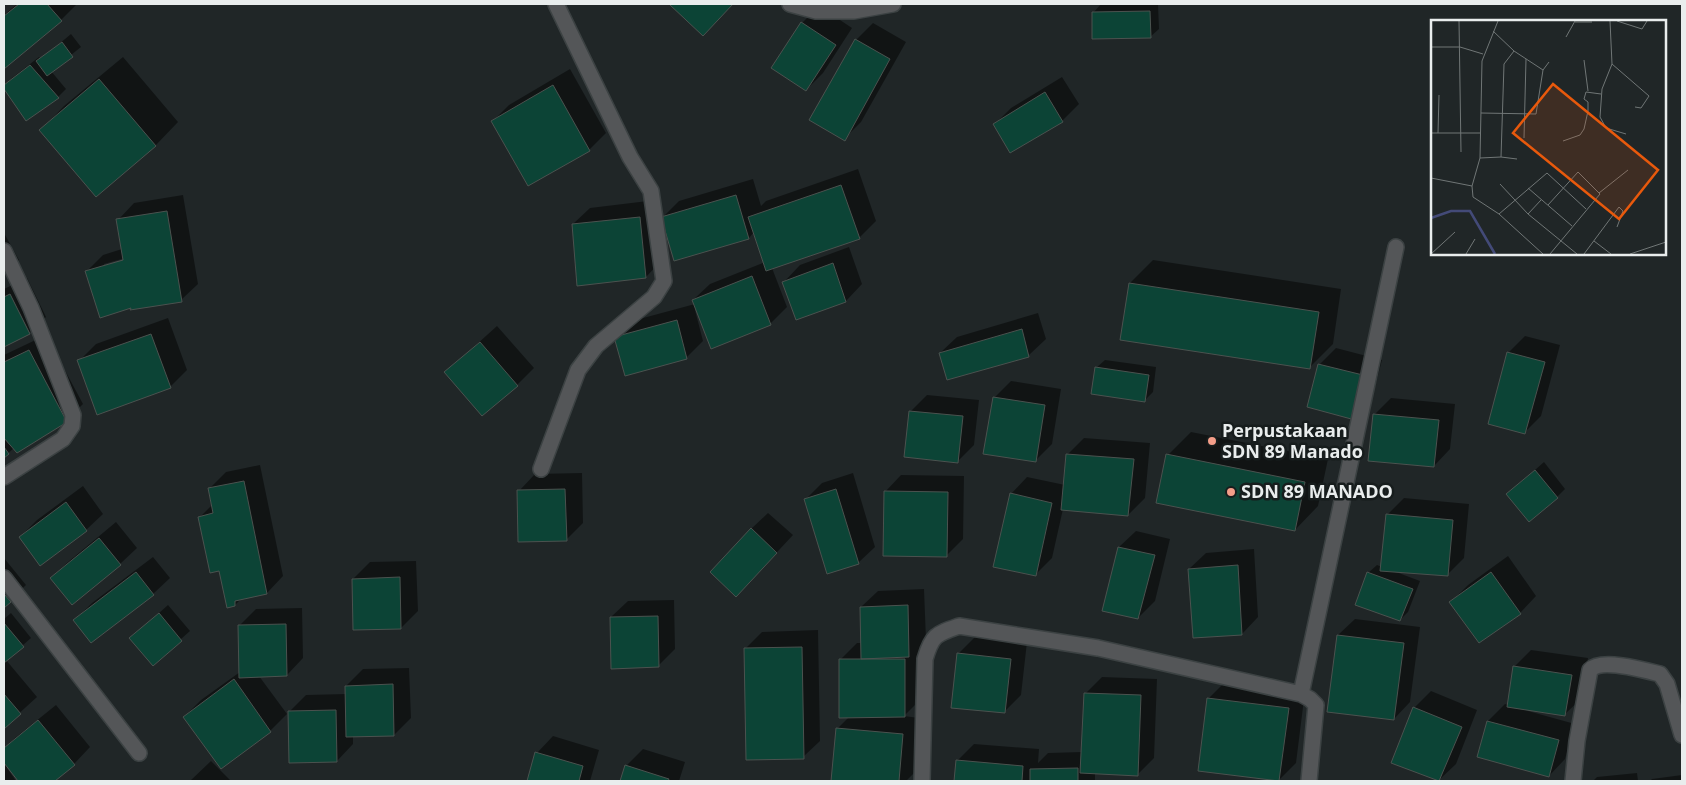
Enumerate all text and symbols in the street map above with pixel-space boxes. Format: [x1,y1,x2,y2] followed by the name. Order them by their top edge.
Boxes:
[1431,20,1666,255] inset map
[1222,418,1363,463] place label: Perpustakaan SDN 89 Manado
[1206,435,1218,447] marker: Perpustakaan SDN 89 Manado
[1241,479,1393,503] place label: SDN 89 MANADO
[1225,486,1237,498] marker: SDN 89 MANADO

